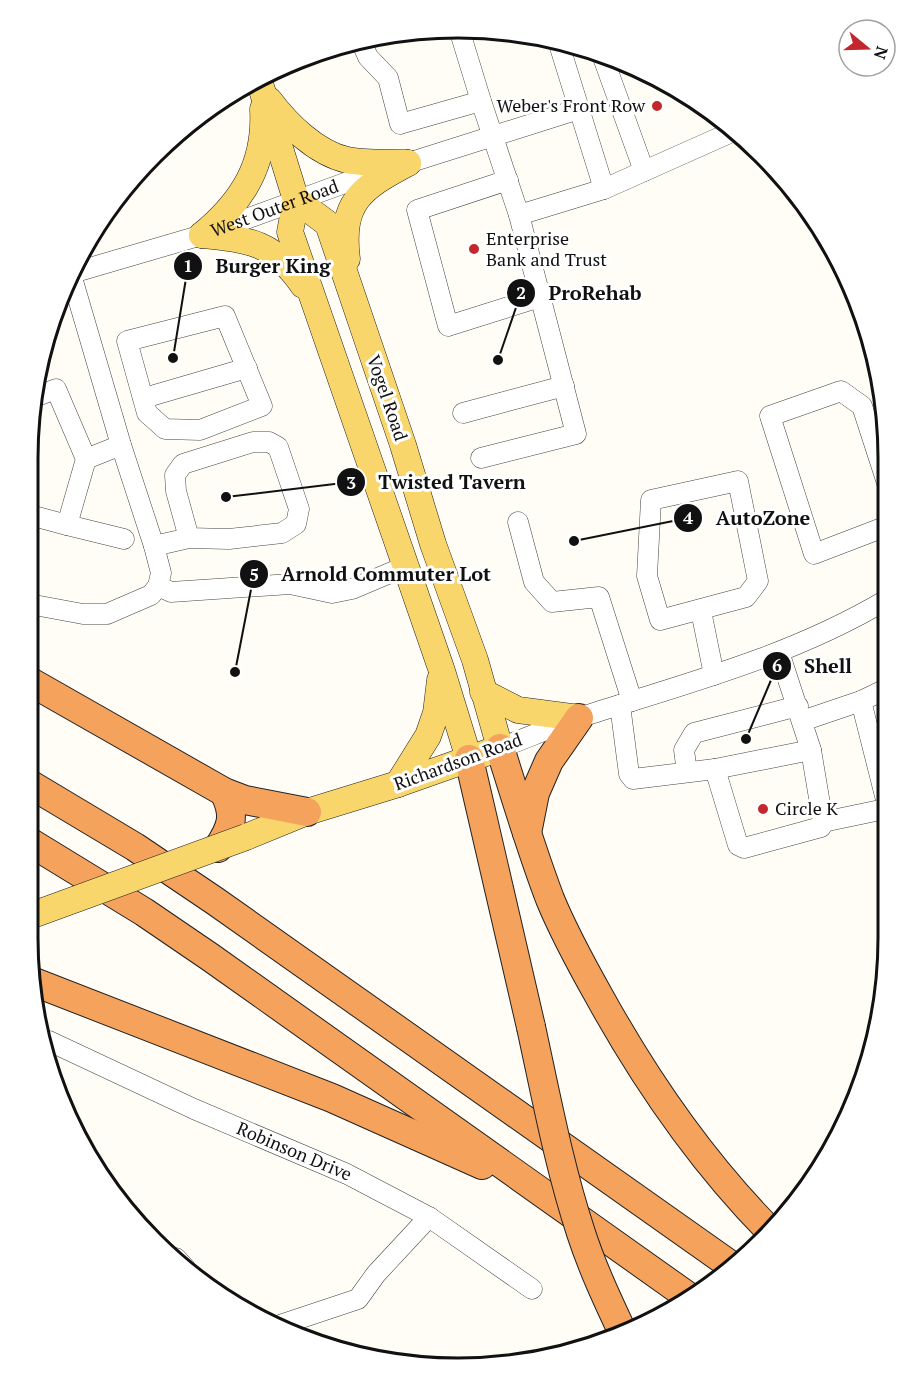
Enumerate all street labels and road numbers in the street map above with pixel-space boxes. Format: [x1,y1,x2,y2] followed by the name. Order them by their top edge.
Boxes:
[207,173,342,242] street label: West Outer Road
[362,352,414,444] street label: Vogel Road
[390,727,525,795] street label: Richardson Road
[233,1116,356,1186] street label: Robinson Drive

